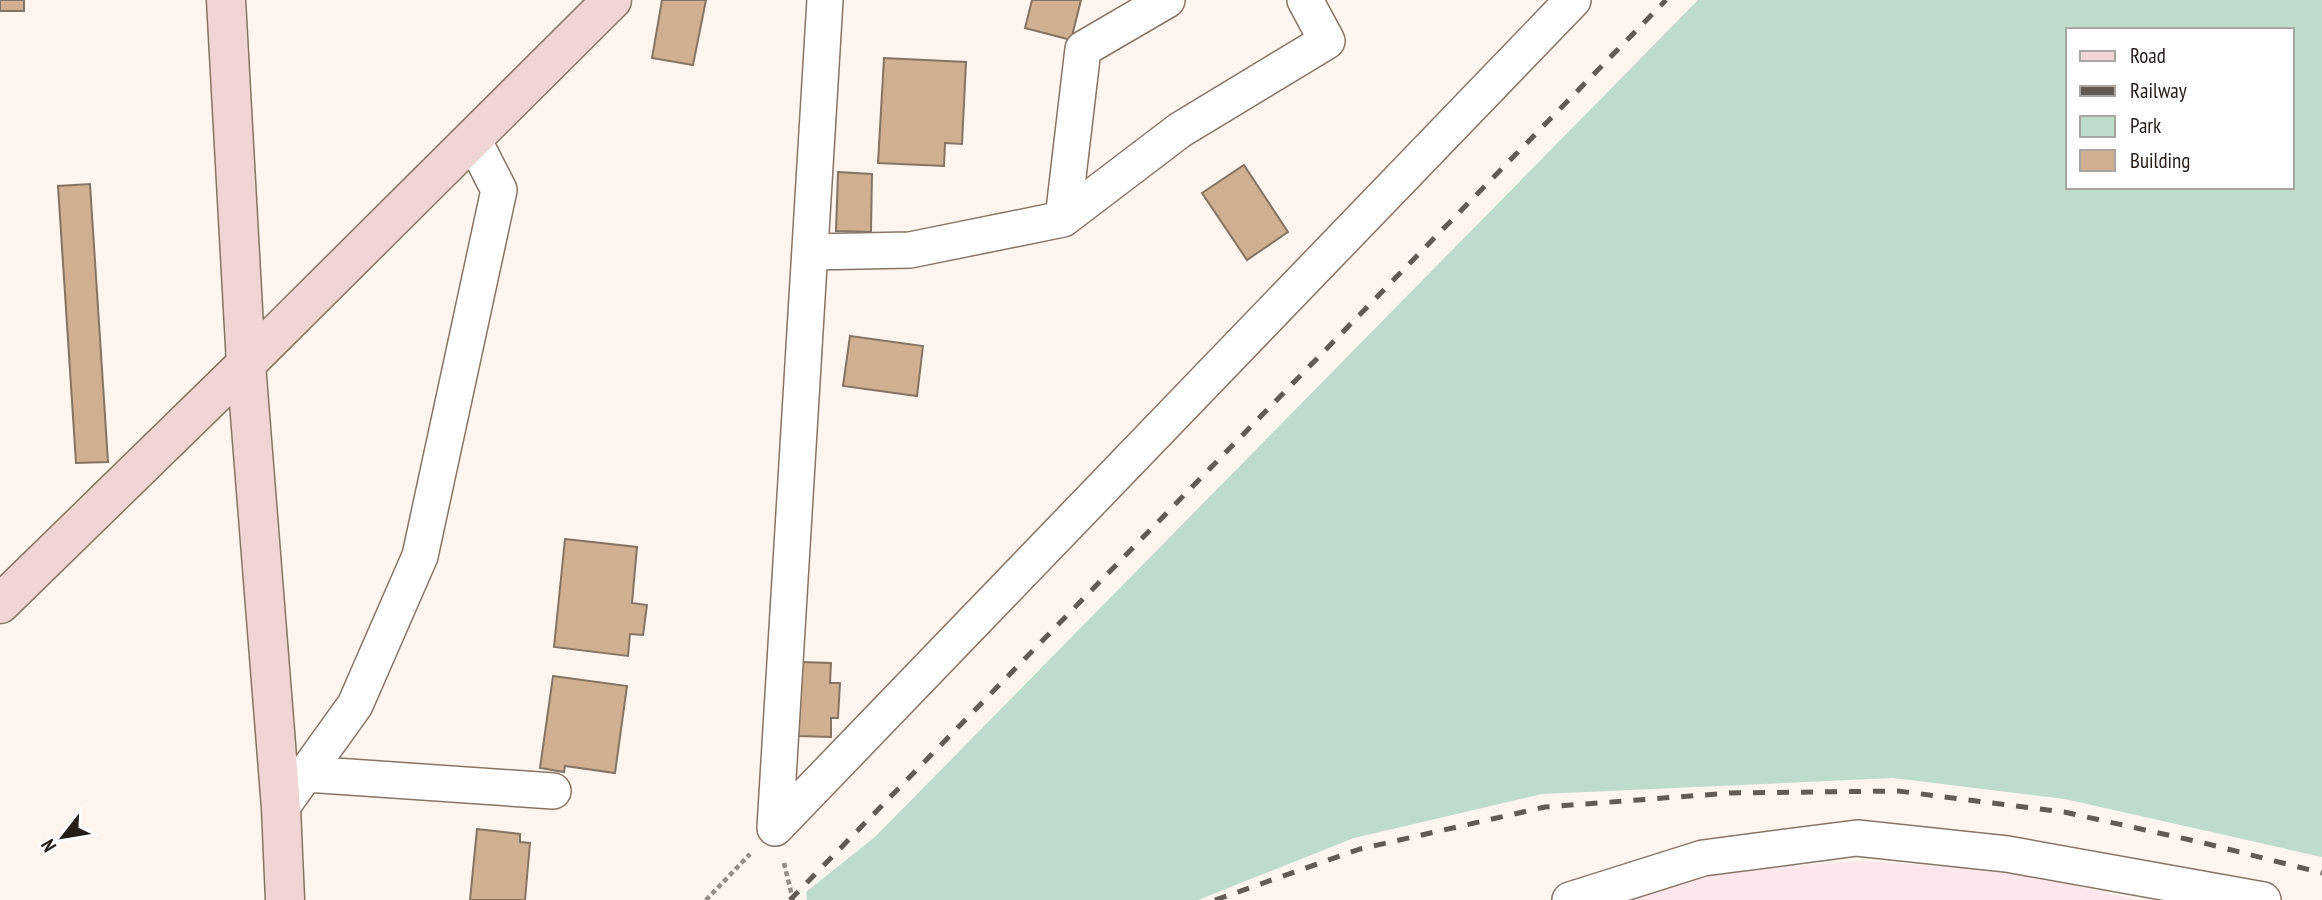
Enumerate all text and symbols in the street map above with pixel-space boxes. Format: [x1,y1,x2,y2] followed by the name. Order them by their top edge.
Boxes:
[2066,28,2294,189] legend
[2130,42,2166,69] text: Road
[2130,77,2187,104] text: Railway
[2130,112,2161,139] text: Park
[2130,147,2190,174] text: Building
[28,802,98,872] north arrow
[35,835,61,856] text: N

